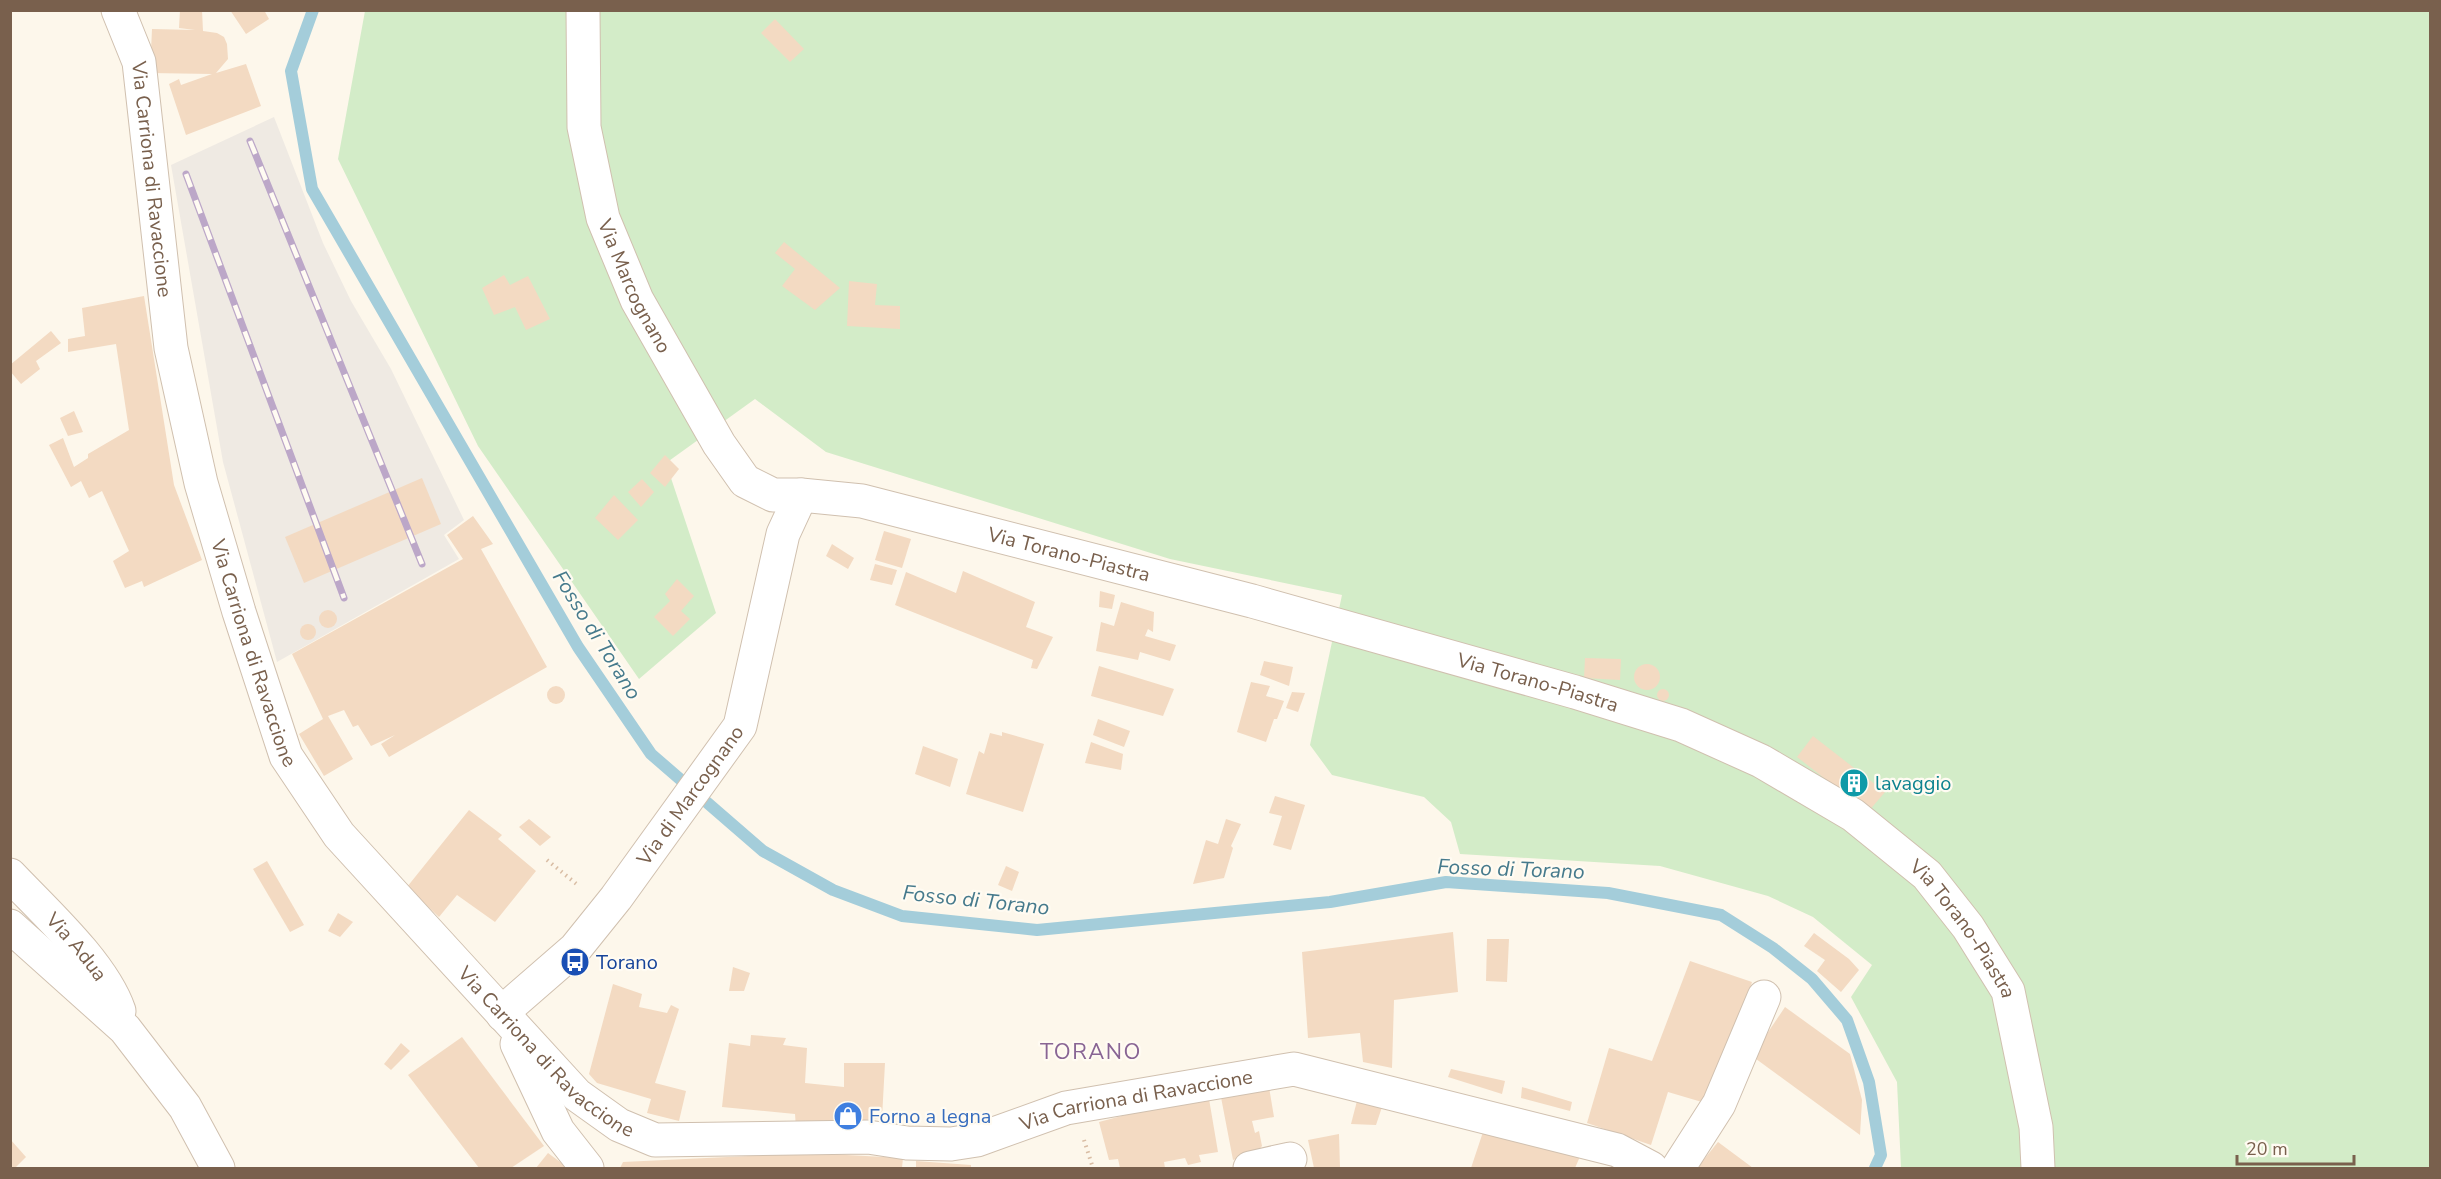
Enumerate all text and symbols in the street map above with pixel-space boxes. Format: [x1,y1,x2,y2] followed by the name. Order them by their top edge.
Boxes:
[125,59,178,299] street label: Via Carriona di Ravaccione
[591,214,677,358] street label: Via Marcognano
[984,521,1153,588] street label: Via Torano-Piastra
[204,535,303,773] street label: Via Carriona di Ravaccione
[546,565,648,705] water label: Fosso di Torano
[1453,646,1622,719] street label: Via Torano-Piastra
[630,720,750,872] street label: Via di Marcognano
[1838,767,1870,799] building icon: lavaggio
[1875,770,1951,797] place label: lavaggio
[1437,852,1585,886] water label: Fosso di Torano
[1903,853,2022,1000] street label: Via Torano-Piastra
[901,878,1051,922] water label: Fosso di Torano
[39,906,113,987] street label: Via Adua
[559,946,591,978] bus stop icon: Torano
[596,949,658,976] place label: Torano
[451,960,638,1144] street label: Via Carriona di Ravaccione
[1040,1037,1142,1067] district label: TORANO
[1015,1063,1255,1138] street label: Via Carriona di Ravaccione
[832,1100,864,1132] shop icon: Forno a legna
[869,1103,991,1130] place label: Forno a legna
[2237,1128,2354,1166] scale bar
[2246,1137,2288,1161] text: 20 m

